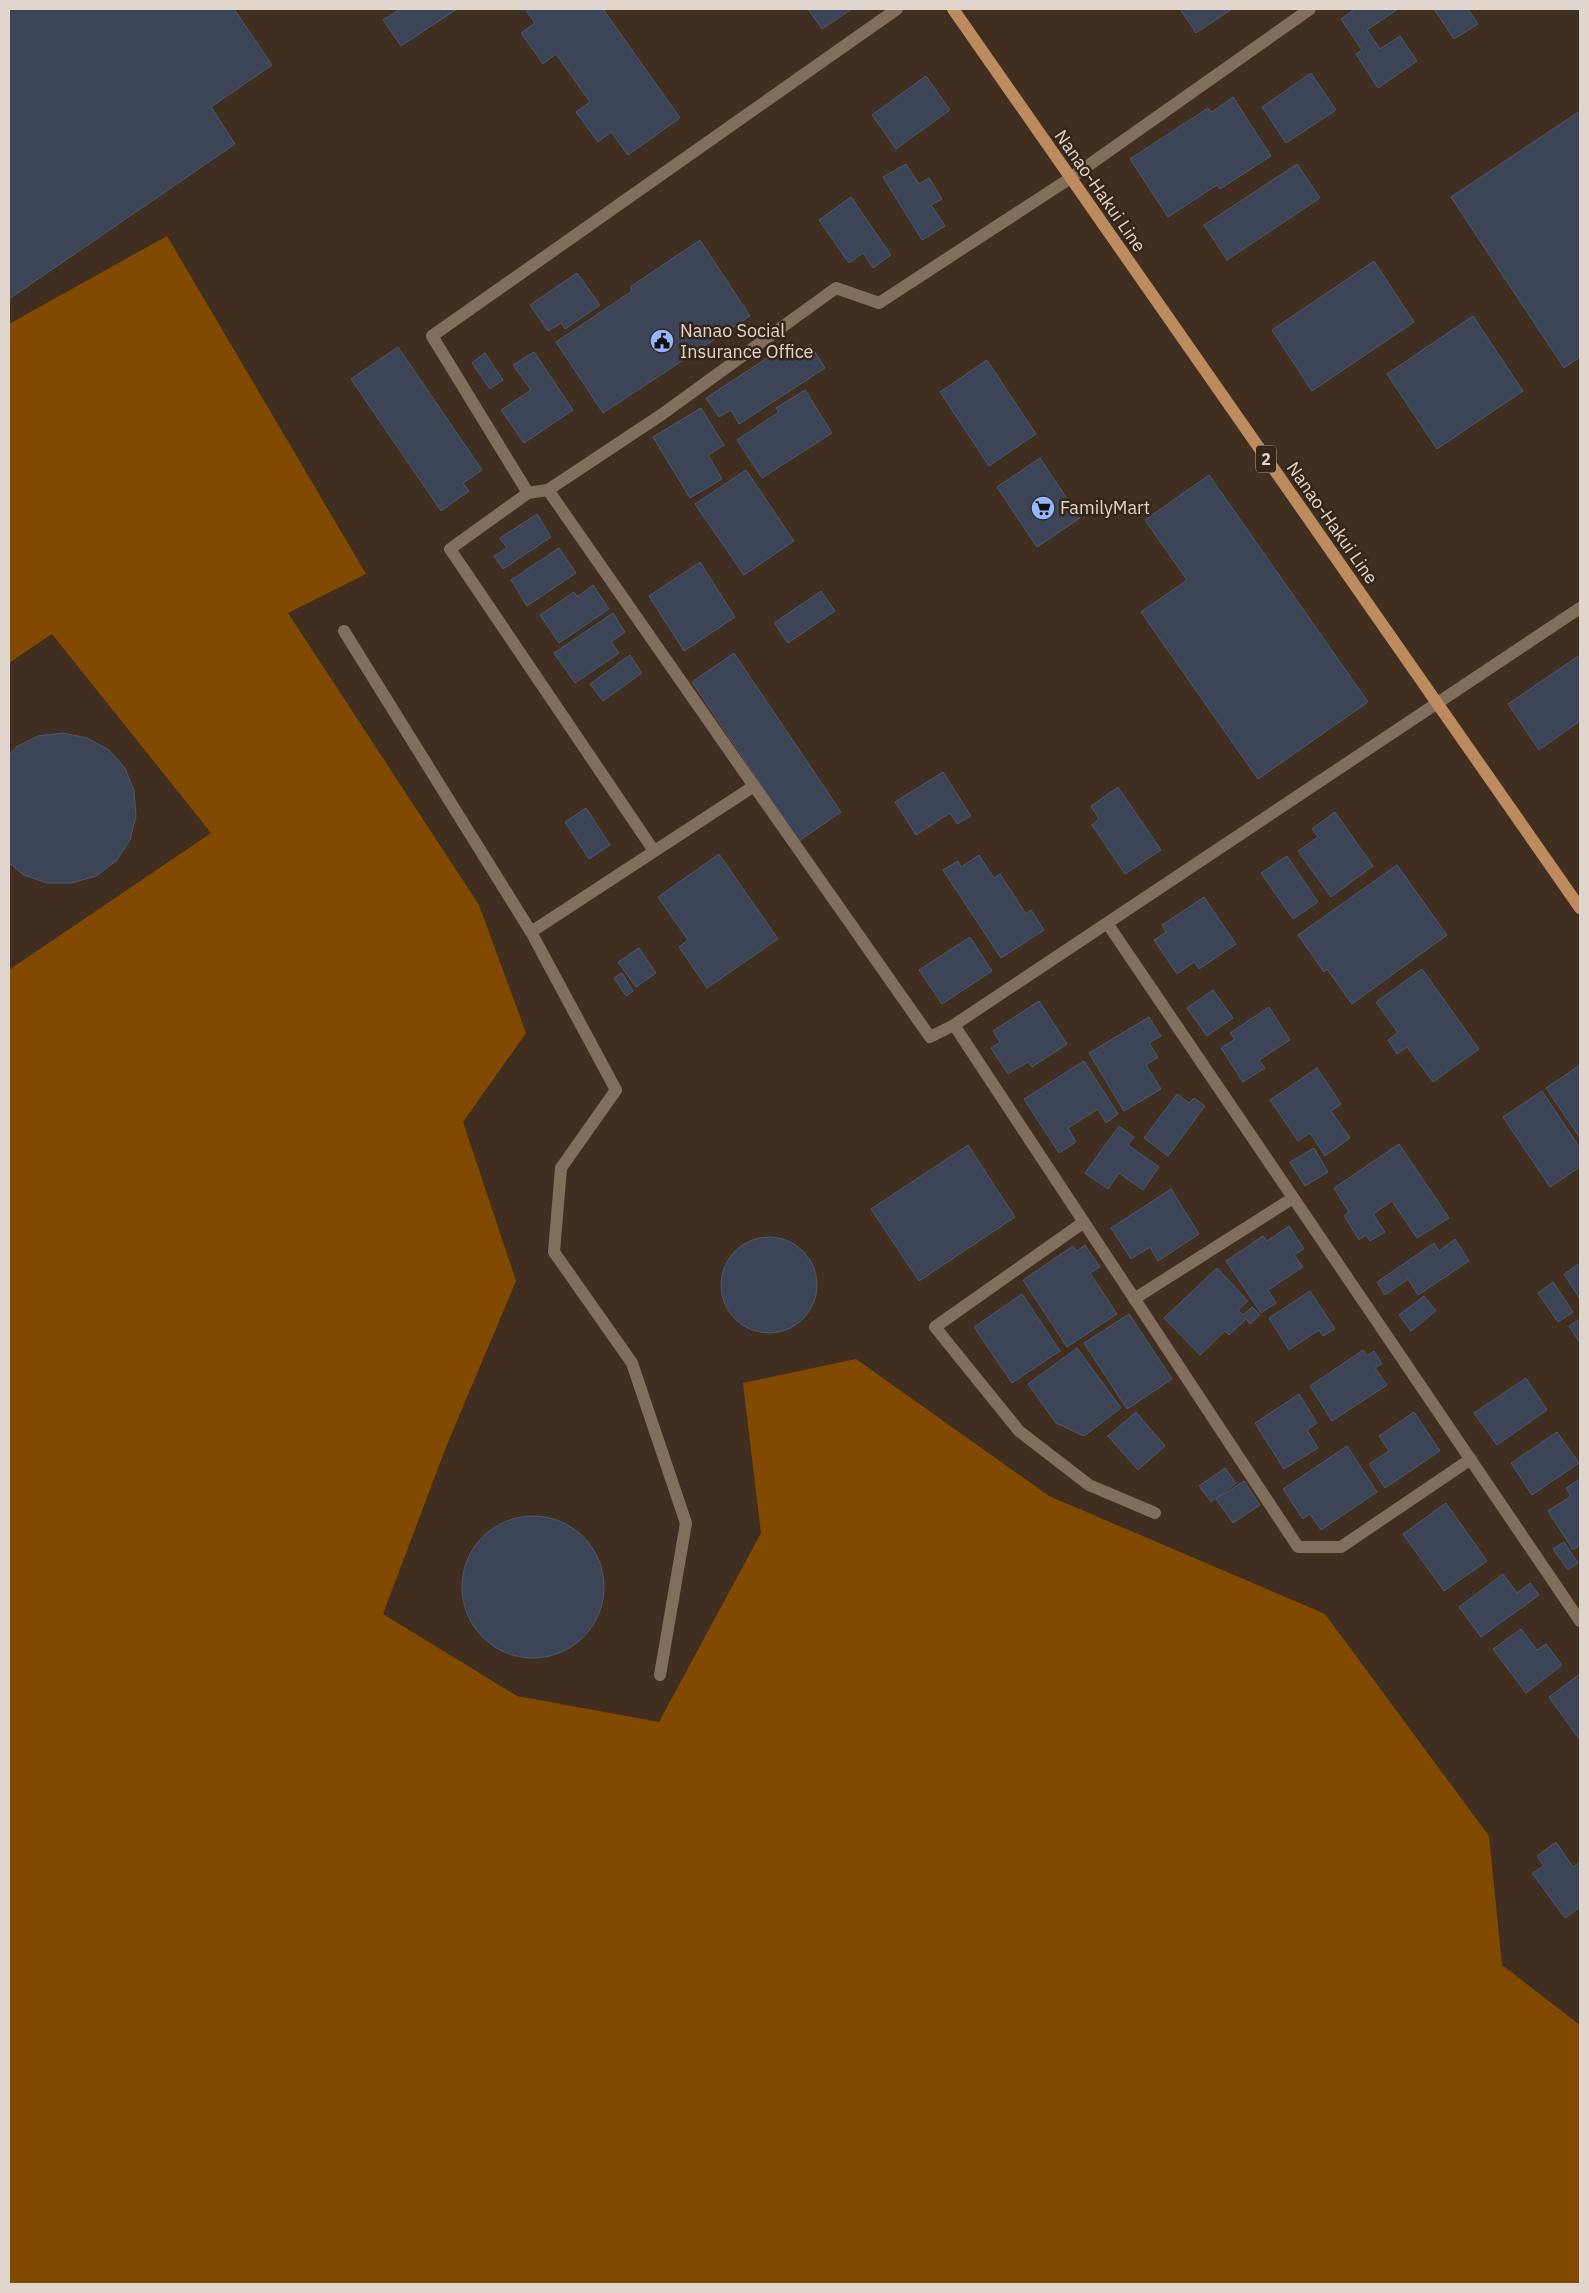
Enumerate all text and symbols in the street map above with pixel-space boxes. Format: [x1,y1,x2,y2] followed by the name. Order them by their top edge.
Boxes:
[1050,125,1151,256] street label: Nanao-Hakui Line
[680,319,814,363] place label: Nanao Social Insurance Office
[649,328,675,354] public building icon: Nanao Social Insurance Office
[1256,446,1276,472] road number: 2
[1282,457,1383,588] street label: Nanao-Hakui Line
[1030,495,1056,521] supermarket icon: FamilyMart
[1060,496,1150,519] place label: FamilyMart

